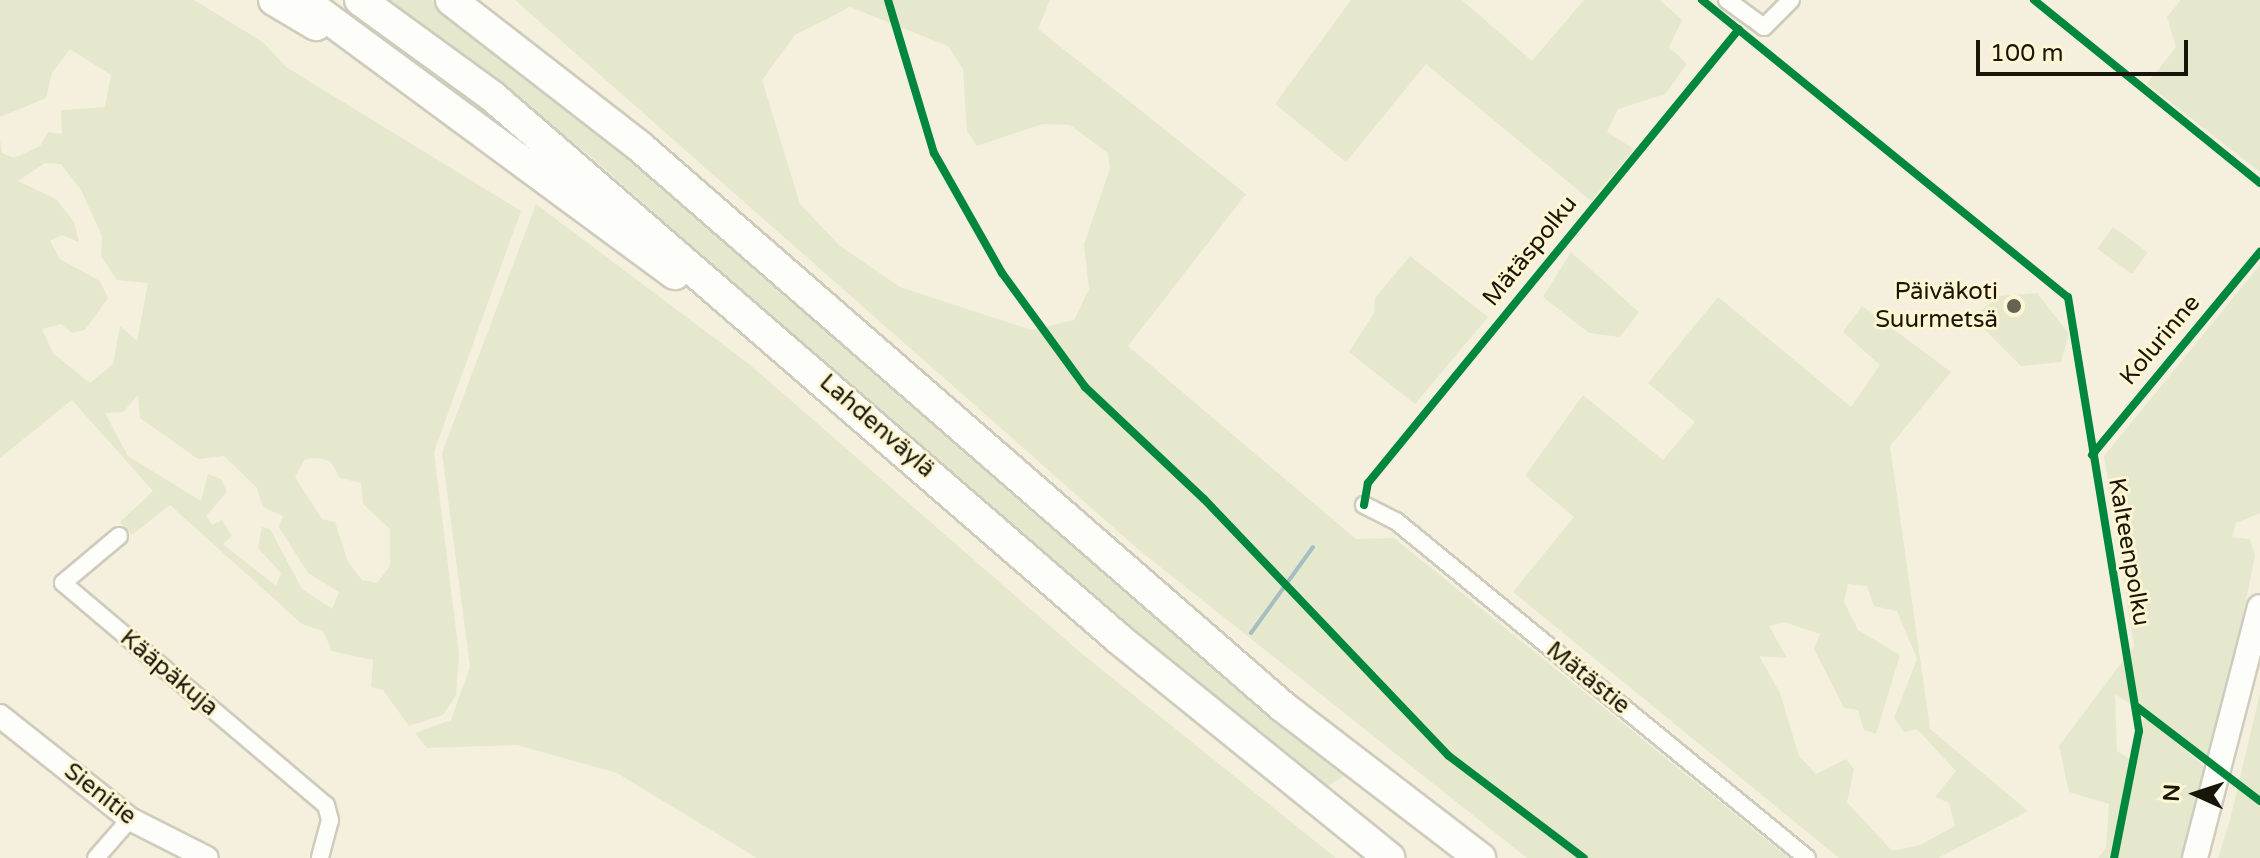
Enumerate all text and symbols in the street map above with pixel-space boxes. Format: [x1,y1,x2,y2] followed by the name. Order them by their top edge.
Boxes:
[1980,24,2192,74] scale bar
[1990,39,2064,68] text: 100 m
[1477,190,1583,312] street label: Mätäspolku
[1875,278,1998,334] place label: Päiväkoti Suurmetsä
[2114,289,2206,391] street label: Kolurinne
[2005,297,2023,315] marker: Päiväkoti Suurmetsä
[813,368,941,484] street label: Lahdenväylä
[2102,476,2156,628] street label: Kalteenpolku
[114,624,224,722] street label: Kääpäkuja
[1540,636,1636,720] street label: Mätästie
[2156,754,2236,834] north arrow
[58,757,142,831] street label: Sienitie
[2159,783,2185,802] text: N

